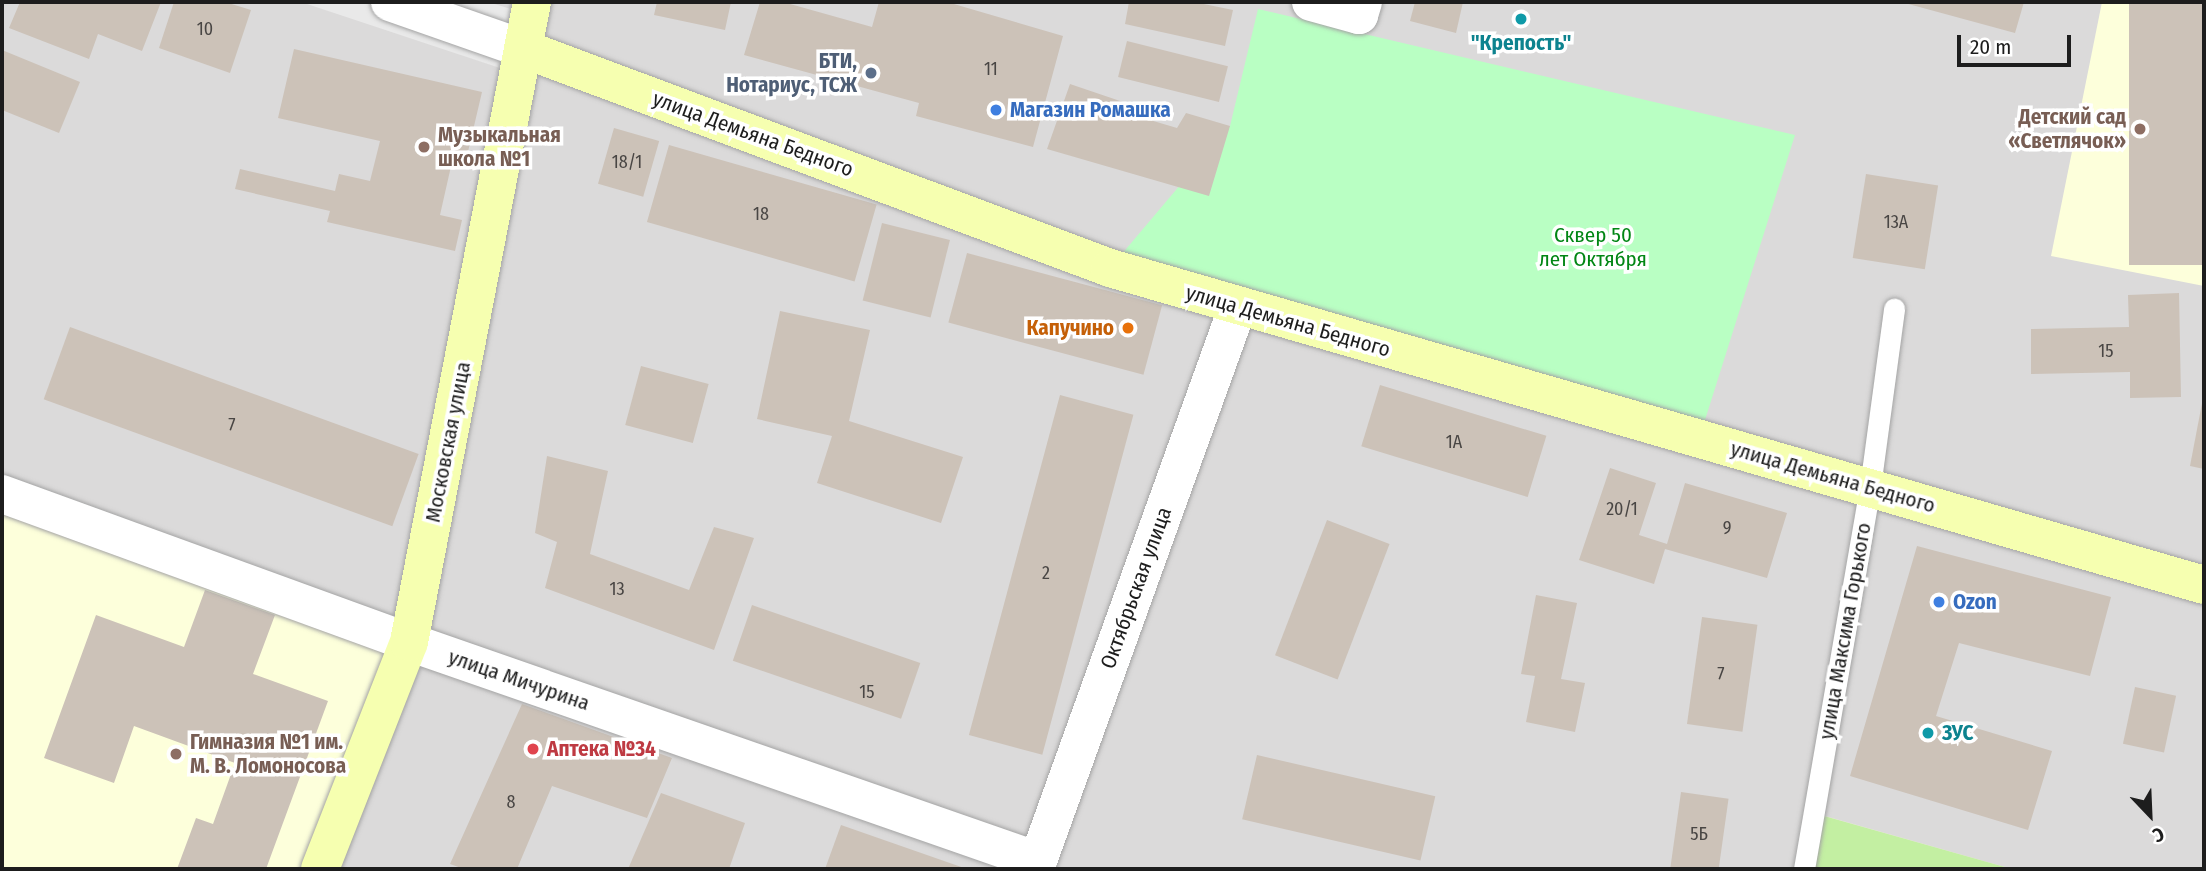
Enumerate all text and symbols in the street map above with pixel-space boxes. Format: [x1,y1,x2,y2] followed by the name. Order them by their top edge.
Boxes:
[1513,11,1529,27] marker: "Крепость"
[197,18,213,40] house number: 10
[1961,21,2075,65] scale bar
[1471,30,1571,56] place label: "Крепость"
[1970,34,2011,60] text: 20 m
[726,48,857,98] place label: БТИ, Нотариус, ТСЖ
[984,58,998,80] house number: 11
[863,65,879,81] marker: БТИ, Нотариус, ТСЖ
[649,86,857,182] street label: улица Демьяна Бедного
[1010,97,1171,123] place label: Магазин Ромашка
[988,102,1004,118] marker: Магазин Ромашка
[2008,104,2126,154] place label: Детский сад «Светлячок»
[2132,121,2148,137] marker: Детский сад «Светлячок»
[438,122,561,172] place label: Музыкальная школа №1
[416,139,432,155] marker: Музыкальная школа №1
[612,151,642,173] house number: 18/1
[753,203,769,225] house number: 18
[1884,211,1908,233] house number: 13А
[1539,222,1647,272] park label: Сквер 50 лет Октября
[1183,280,1393,362] street label: улица Демьяна Бедного
[1027,315,1114,341] place label: Капучино
[1120,320,1136,336] marker: Капучино
[2098,340,2114,362] house number: 15
[420,360,476,524] street label: Московская улица
[228,414,236,436] house number: 7
[1446,431,1462,453] house number: 1А
[1728,436,1938,518] street label: улица Демьяна Бедного
[1606,498,1638,520] house number: 20/1
[1095,504,1177,672] street label: Октябрьская улица
[1723,517,1731,539] house number: 9
[1814,521,1876,741] street label: улица Максима Горького
[1042,562,1050,584] house number: 2
[609,578,625,600] house number: 13
[1953,589,1997,615] place label: Ozon
[1931,594,1947,610] marker: Ozon
[445,644,593,716] street label: улица Мичурина
[1717,663,1725,685] house number: 7
[859,681,875,703] house number: 15
[1942,720,1974,746] place label: ЗУС
[1920,725,1936,741] marker: ЗУС
[190,729,346,779] place label: Гимназия №1 им. М. В. Ломоносова
[547,736,656,762] place label: Аптека №34
[525,741,541,757] marker: Аптека №34
[168,746,184,762] marker: Гимназия №1 им. М. В. Ломоносова
[2115,780,2185,850] north arrow
[507,791,515,813] house number: 8
[2149,822,2167,847] text: С
[1690,823,1708,845] house number: 5Б

